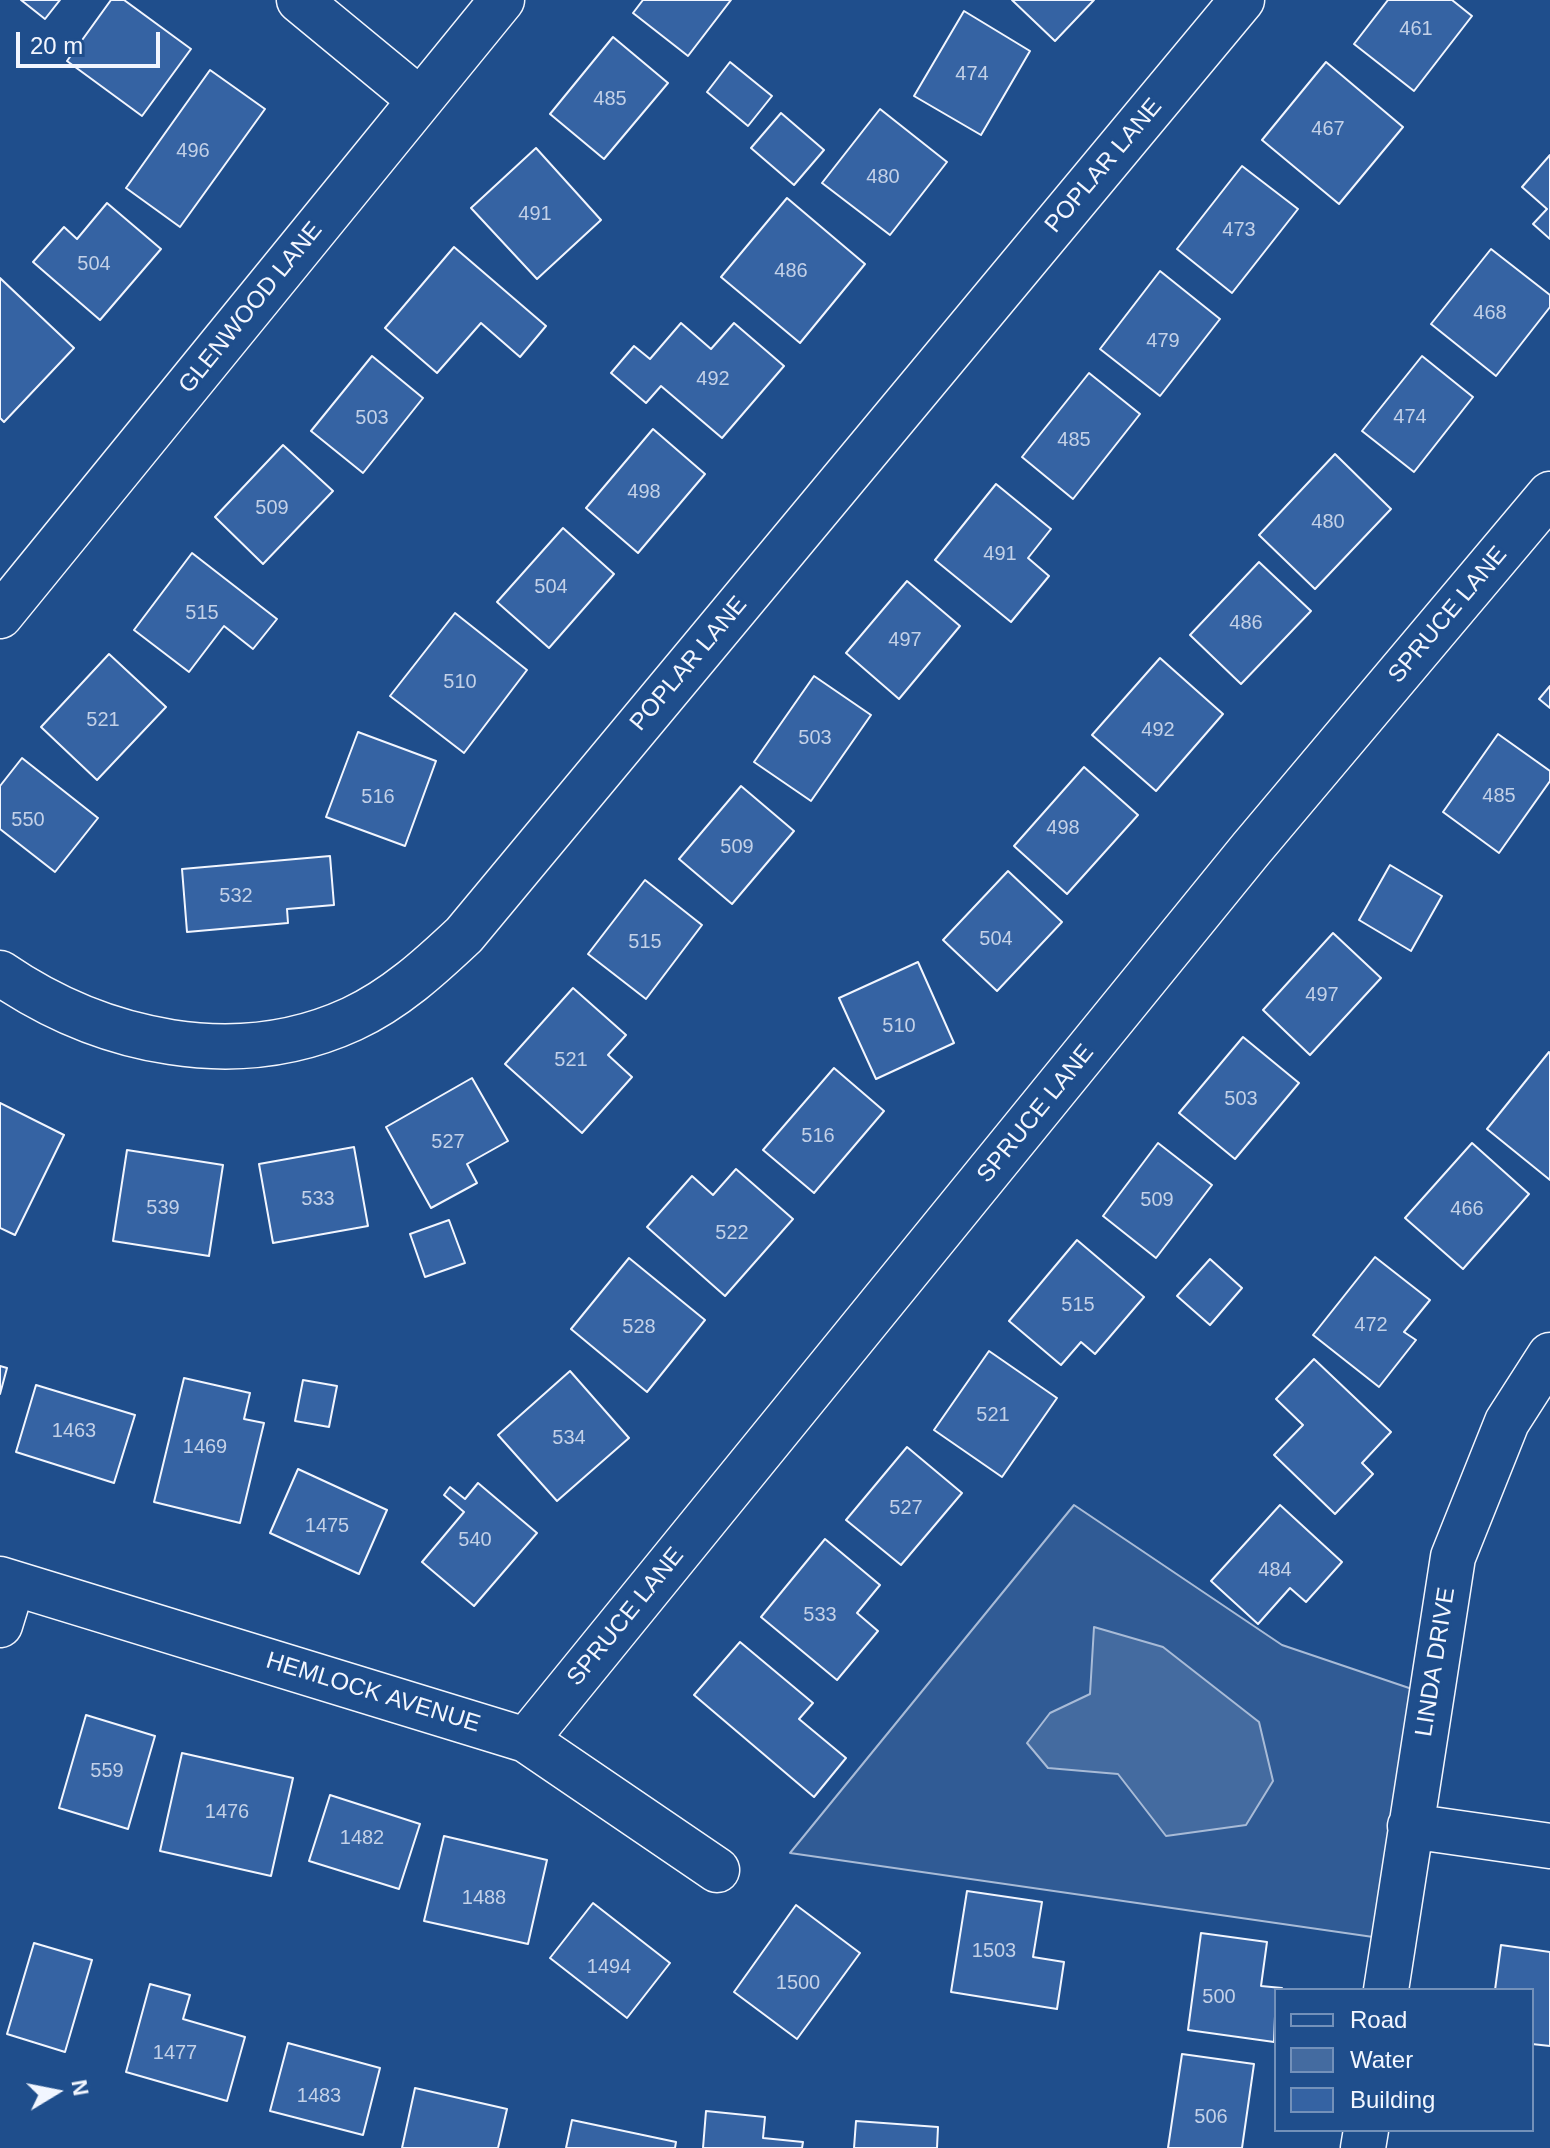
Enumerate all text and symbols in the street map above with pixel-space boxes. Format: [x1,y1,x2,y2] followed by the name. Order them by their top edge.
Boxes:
[20,16,164,66] scale bar
[1399,17,1433,41] house number: 461
[30,32,83,59] text: 20 m
[955,62,989,86] house number: 474
[593,87,627,111] house number: 485
[1039,93,1169,239] street label: POPLAR LANE
[1311,117,1345,141] house number: 467
[176,139,210,163] house number: 496
[866,165,900,189] house number: 480
[518,202,552,226] house number: 491
[173,217,329,399] street label: GLENWOOD LANE
[1222,218,1256,242] house number: 473
[77,252,111,276] house number: 504
[774,259,808,283] house number: 486
[1473,301,1507,325] house number: 468
[1146,329,1180,353] house number: 479
[696,367,730,391] house number: 492
[1393,405,1427,429] house number: 474
[355,406,389,430] house number: 503
[1057,428,1091,452] house number: 485
[627,480,661,504] house number: 498
[255,496,289,520] house number: 509
[1311,510,1345,534] house number: 480
[1383,541,1513,689] street label: SPRUCE LANE
[983,542,1017,566] house number: 491
[534,575,568,599] house number: 504
[624,591,754,737] street label: POPLAR LANE
[185,601,219,625] house number: 515
[1229,611,1263,635] house number: 486
[888,628,922,652] house number: 497
[443,670,477,694] house number: 510
[86,708,120,732] house number: 521
[1141,718,1175,742] house number: 492
[798,726,832,750] house number: 503
[1482,784,1516,808] house number: 485
[361,785,395,809] house number: 516
[11,808,45,832] house number: 550
[1046,816,1080,840] house number: 498
[720,835,754,859] house number: 509
[219,884,253,908] house number: 532
[979,927,1013,951] house number: 504
[628,930,662,954] house number: 515
[1305,983,1339,1007] house number: 497
[882,1014,916,1038] house number: 510
[972,1039,1100,1189] street label: SPRUCE LANE
[554,1048,588,1072] house number: 521
[1224,1087,1258,1111] house number: 503
[801,1124,835,1148] house number: 516
[431,1130,465,1154] house number: 527
[301,1187,335,1211] house number: 533
[1140,1188,1174,1212] house number: 509
[146,1196,180,1220] house number: 539
[1450,1197,1484,1221] house number: 466
[715,1221,749,1245] house number: 522
[1061,1293,1095,1317] house number: 515
[1354,1313,1388,1337] house number: 472
[622,1315,656,1339] house number: 528
[976,1403,1010,1427] house number: 521
[52,1419,96,1443] house number: 1463
[552,1426,586,1450] house number: 534
[183,1435,227,1459] house number: 1469
[889,1496,923,1520] house number: 527
[305,1514,349,1538] house number: 1475
[458,1528,492,1552] house number: 540
[562,1542,690,1692] street label: SPRUCE LANE
[1258,1558,1292,1582] house number: 484
[1410,1585,1462,1739] street label: LINDA DRIVE
[803,1603,837,1627] house number: 533
[263,1647,483,1739] street label: HEMLOCK AVENUE
[90,1759,124,1783] house number: 559
[205,1800,249,1824] house number: 1476
[340,1826,384,1850] house number: 1482
[462,1886,506,1910] house number: 1488
[972,1939,1016,1963] house number: 1503
[587,1955,631,1979] house number: 1494
[776,1971,820,1995] house number: 1500
[1202,1985,1236,2009] house number: 500
[1274,1988,1534,2132] legend
[1350,2006,1407,2033] text: Road
[153,2041,197,2065] house number: 1477
[1350,2046,1413,2073] text: Water
[16,2052,96,2132] north arrow
[66,2078,94,2098] text: N
[297,2084,341,2108] house number: 1483
[1350,2086,1435,2113] text: Building
[1194,2105,1228,2129] house number: 506

